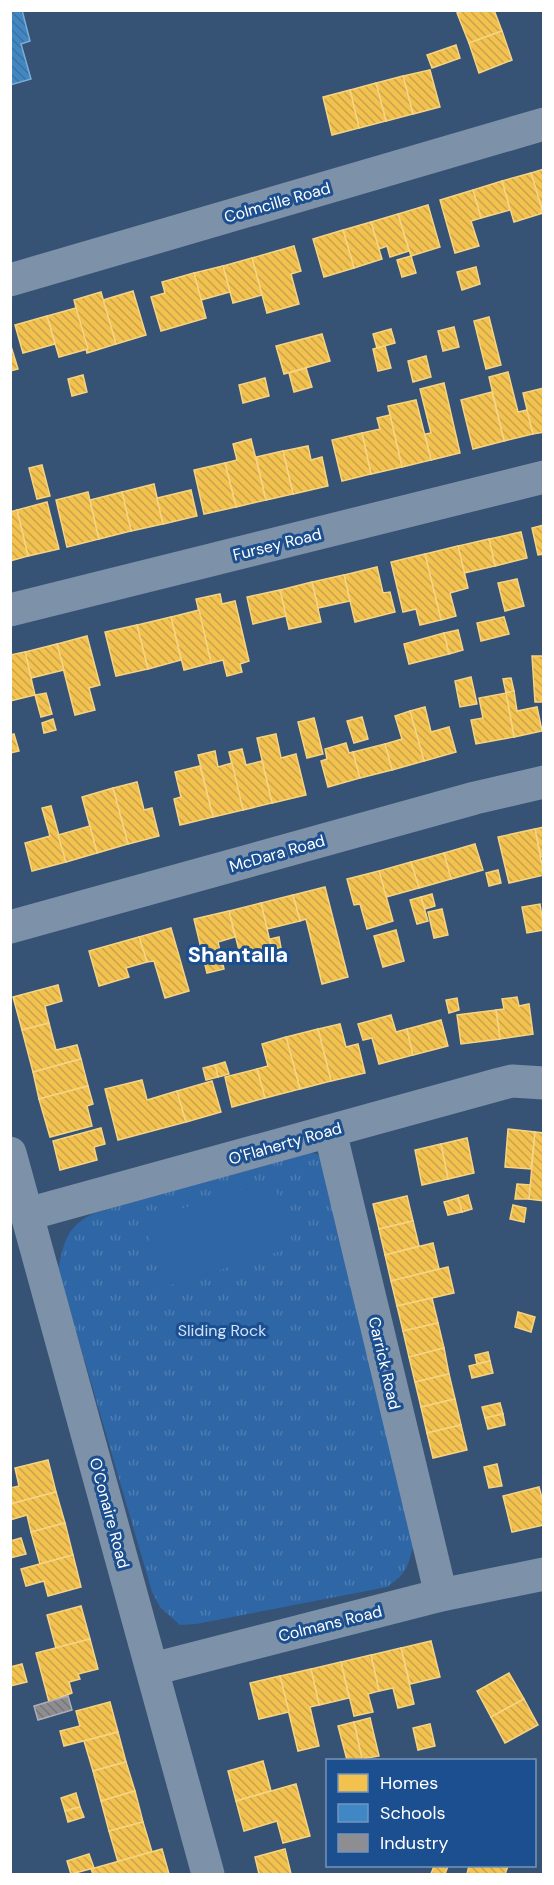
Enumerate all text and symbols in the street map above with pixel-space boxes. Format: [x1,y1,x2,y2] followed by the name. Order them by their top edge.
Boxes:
[222,177,333,228] street label: Colmcille Road
[231,523,324,566] street label: Fursey Road
[227,830,327,877] street label: McDara Road
[188,940,288,969] district label: Shantalla
[226,1117,344,1170] street label: O'Flaherty Road
[364,1315,405,1412] street label: Carrick Road
[178,1320,266,1341] park label: Sliding Rock
[85,1455,134,1571] street label: O'Conaire Road
[276,1600,384,1647] street label: Colmans Road
[326,1759,536,1867] legend
[380,1771,438,1795] text: Homes
[380,1801,445,1825] text: Schools
[380,1831,449,1855] text: Industry

